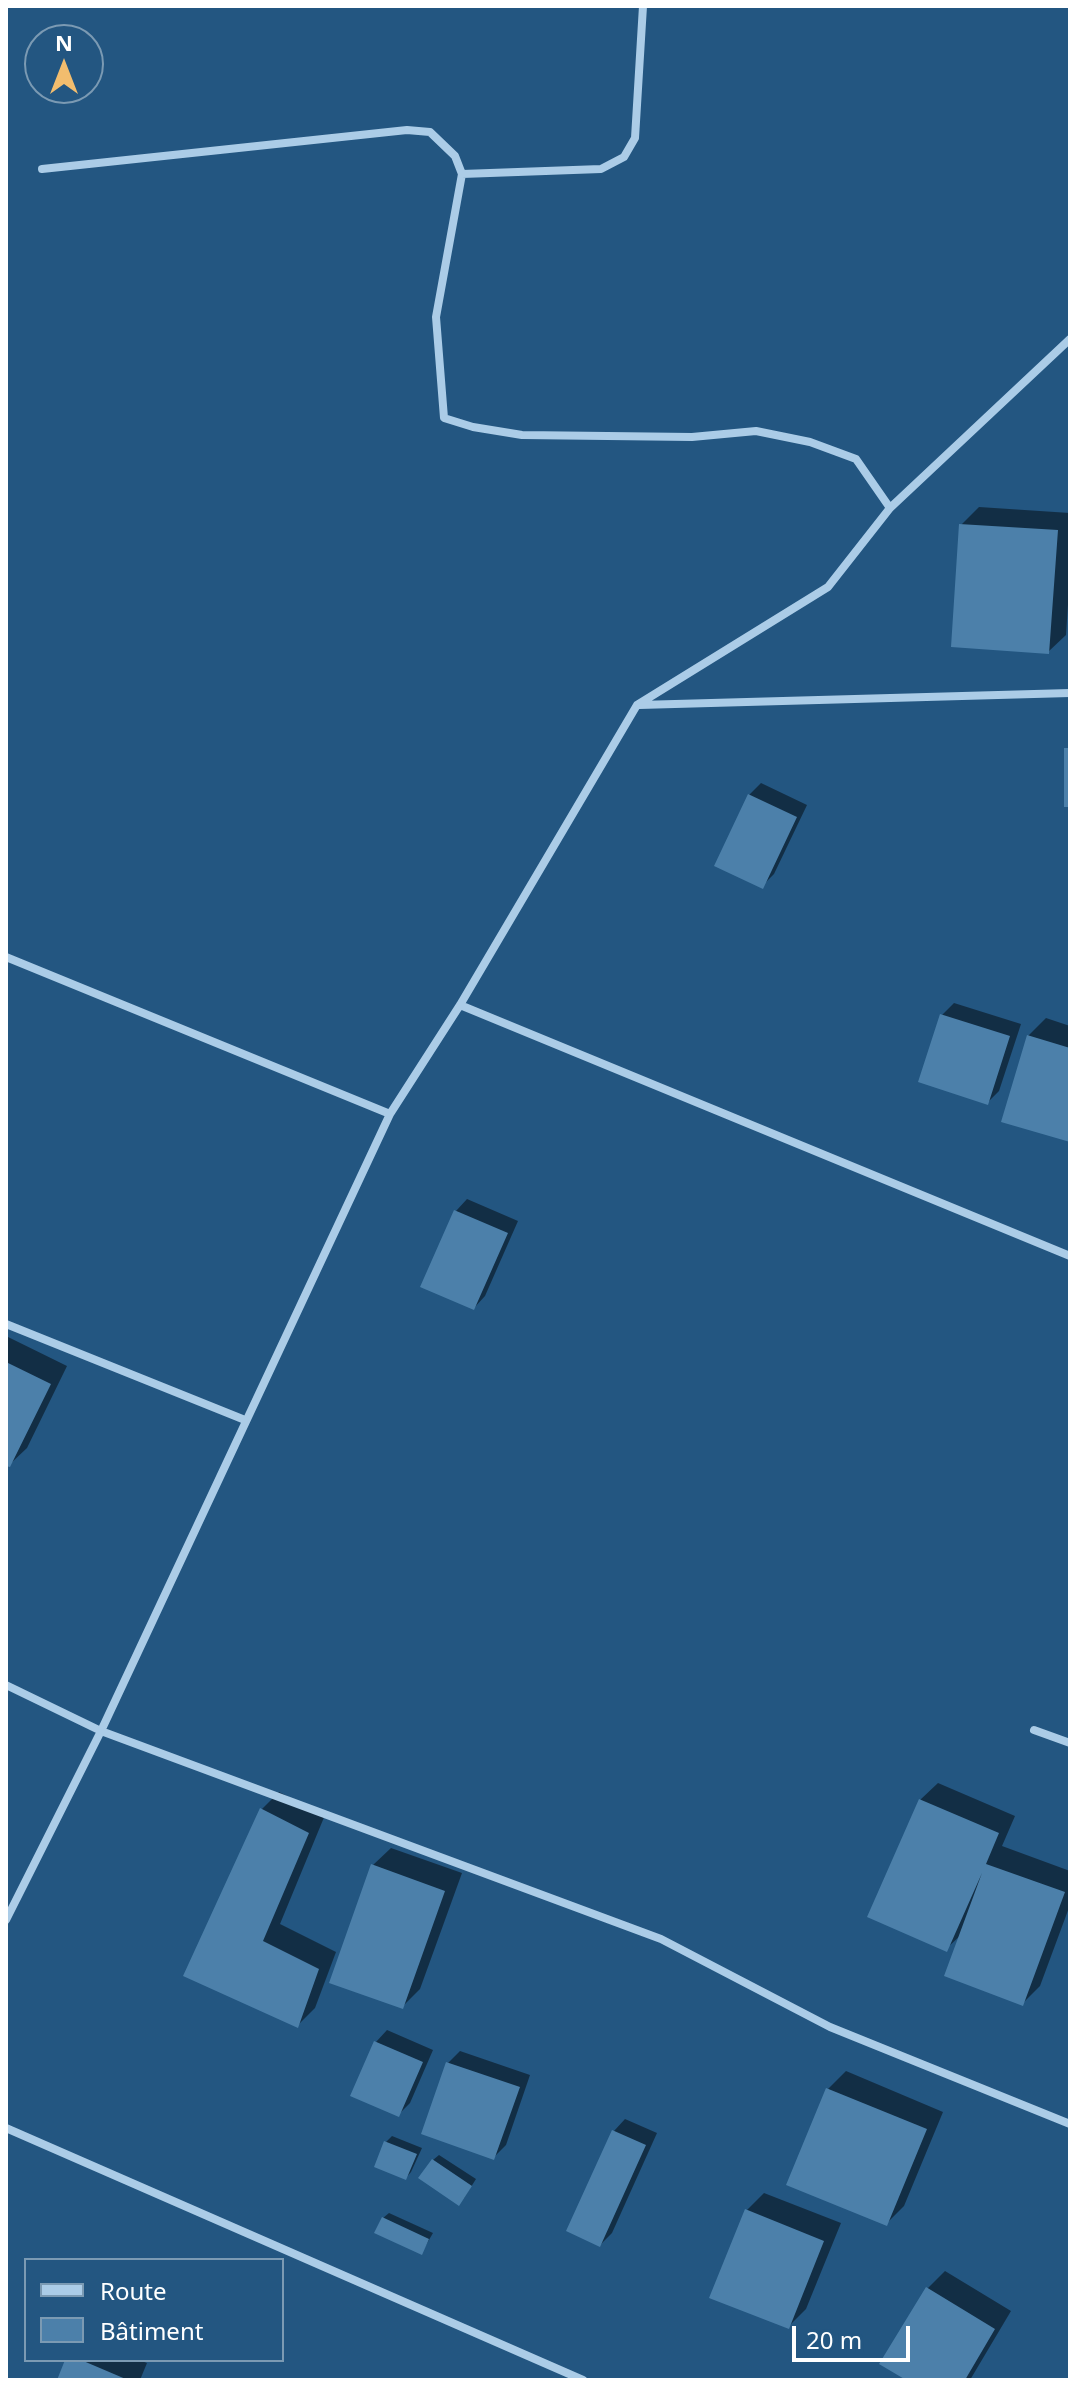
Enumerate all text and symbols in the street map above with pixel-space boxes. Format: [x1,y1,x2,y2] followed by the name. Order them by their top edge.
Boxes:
[24,24,104,104] north arrow
[55,27,73,57] text: N
[24,2258,284,2362] legend
[100,2274,166,2307] text: Route
[796,2310,914,2360] scale bar
[100,2314,203,2347] text: Bâtiment
[806,2323,862,2356] text: 20 m

